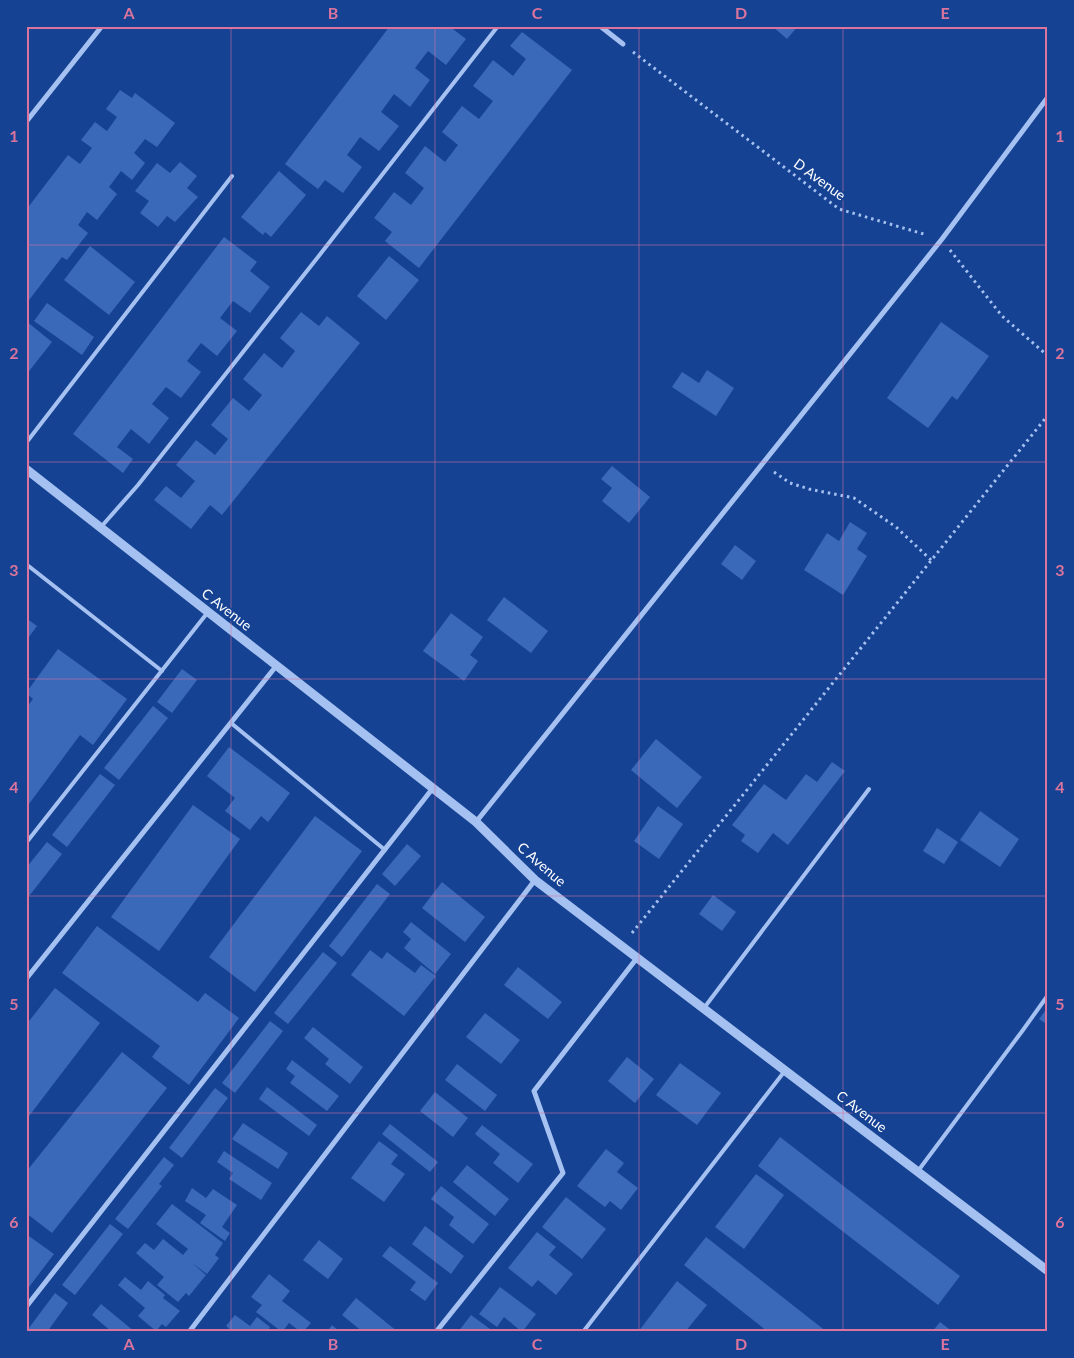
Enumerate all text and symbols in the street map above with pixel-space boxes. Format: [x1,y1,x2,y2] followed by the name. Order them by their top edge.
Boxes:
[122,3,135,22] text: A
[328,3,338,22] text: B
[532,3,543,22] text: C
[735,3,747,22] text: D
[940,3,950,22] text: E
[9,126,19,145] text: 1
[1055,126,1065,145] text: 1
[791,154,849,204] street label: D Avenue
[9,343,19,362] text: 2
[1055,343,1065,362] text: 2
[9,560,19,579] text: 3
[1055,560,1065,579] text: 3
[199,584,255,634] street label: C Avenue
[9,777,19,796] text: 4
[1055,777,1065,796] text: 4
[514,838,570,890] street label: C Avenue
[9,994,19,1013] text: 5
[1055,994,1065,1013] text: 5
[833,1087,891,1135] street label: C Avenue
[9,1212,19,1231] text: 6
[1055,1212,1065,1231] text: 6
[122,1334,135,1353] text: A
[328,1334,338,1353] text: B
[532,1334,543,1353] text: C
[735,1334,747,1353] text: D
[940,1334,950,1353] text: E

